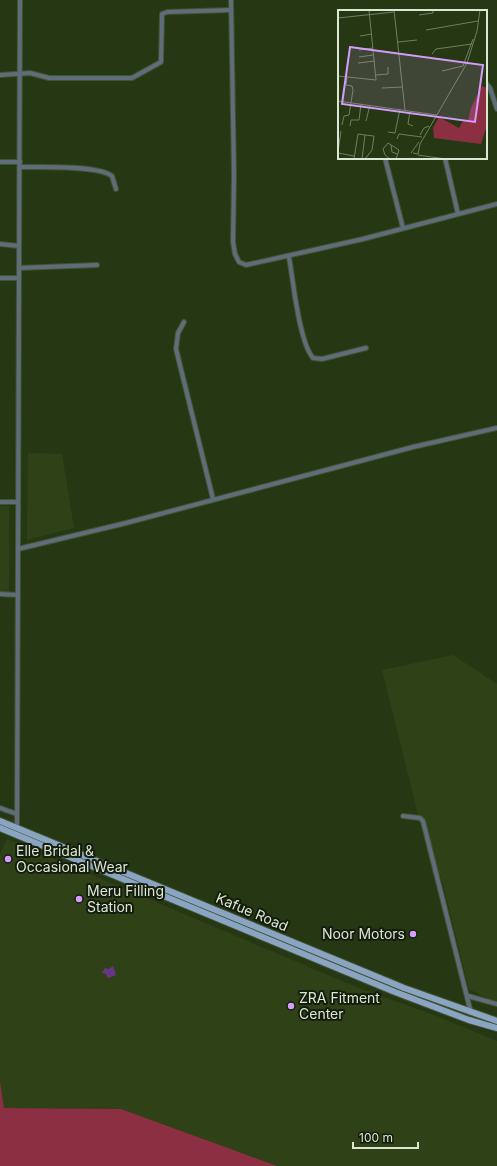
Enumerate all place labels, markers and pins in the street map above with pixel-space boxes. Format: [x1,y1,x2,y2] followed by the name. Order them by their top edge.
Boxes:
[16,842,128,875] place label: Elle Bridal & Occasional Wear
[3,854,13,864] marker: Elle Bridal & Occasional Wear
[87,882,164,915] place label: Meru Filling Station
[74,894,84,904] marker: Meru Filling Station
[322,925,405,942] place label: Noor Motors
[408,929,418,939] marker: Noor Motors
[299,989,380,1022] place label: ZRA Fitment Center
[286,1001,296,1011] marker: ZRA Fitment Center

